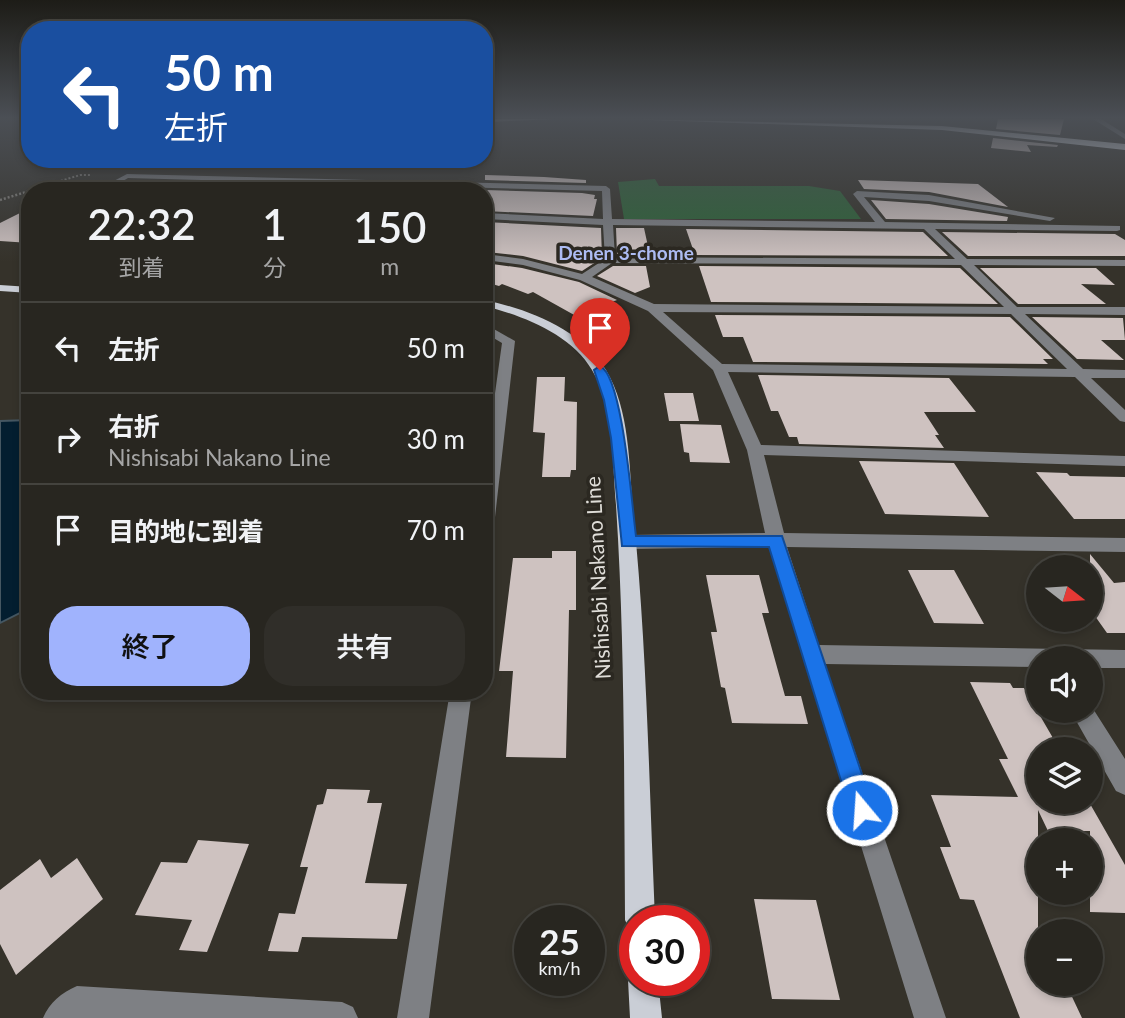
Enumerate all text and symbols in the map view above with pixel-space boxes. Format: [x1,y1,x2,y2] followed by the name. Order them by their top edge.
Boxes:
[164,43,274,101] text: 50 m
[49,49,140,140] icon: left
[164,107,228,146] text: 左折
[88,199,196,249] text: 22:32
[262,199,287,249] text: 1
[353,202,426,252] text: 150
[558,241,694,264] district label: Denen 3-chome
[380,252,399,280] text: m
[119,253,165,281] text: 到着
[263,253,286,281] text: 分
[570,298,630,370] pin
[581,309,619,347] icon: arrive
[49,329,87,367] icon: left
[407,332,465,364] text: 50 m
[108,333,160,365] text: 左折
[108,410,160,442] text: 右折
[49,420,87,458] icon: right
[407,423,465,455] text: 30 m
[108,443,331,471] text: Nishisabi Nakano Line
[579,476,615,680] street label: Nishisabi Nakano Line
[49,511,87,549] icon: arrive
[407,514,465,546] text: 70 m
[108,515,264,547] text: 目的地に到着
[1026,555,1102,632] north arrow
[1026,555,1103,996] map controls
[49,606,250,686] button: 終了
[264,606,465,686] button: 共有
[1026,646,1103,723] button: sound
[1026,737,1103,814] button: layers
[825,773,899,847] position arrow
[1026,828,1103,905] button: +
[619,905,710,996] speed limit sign: 30
[1026,919,1103,996] button: −
[539,920,580,962] text: 25
[538,957,581,979] text: km/h

